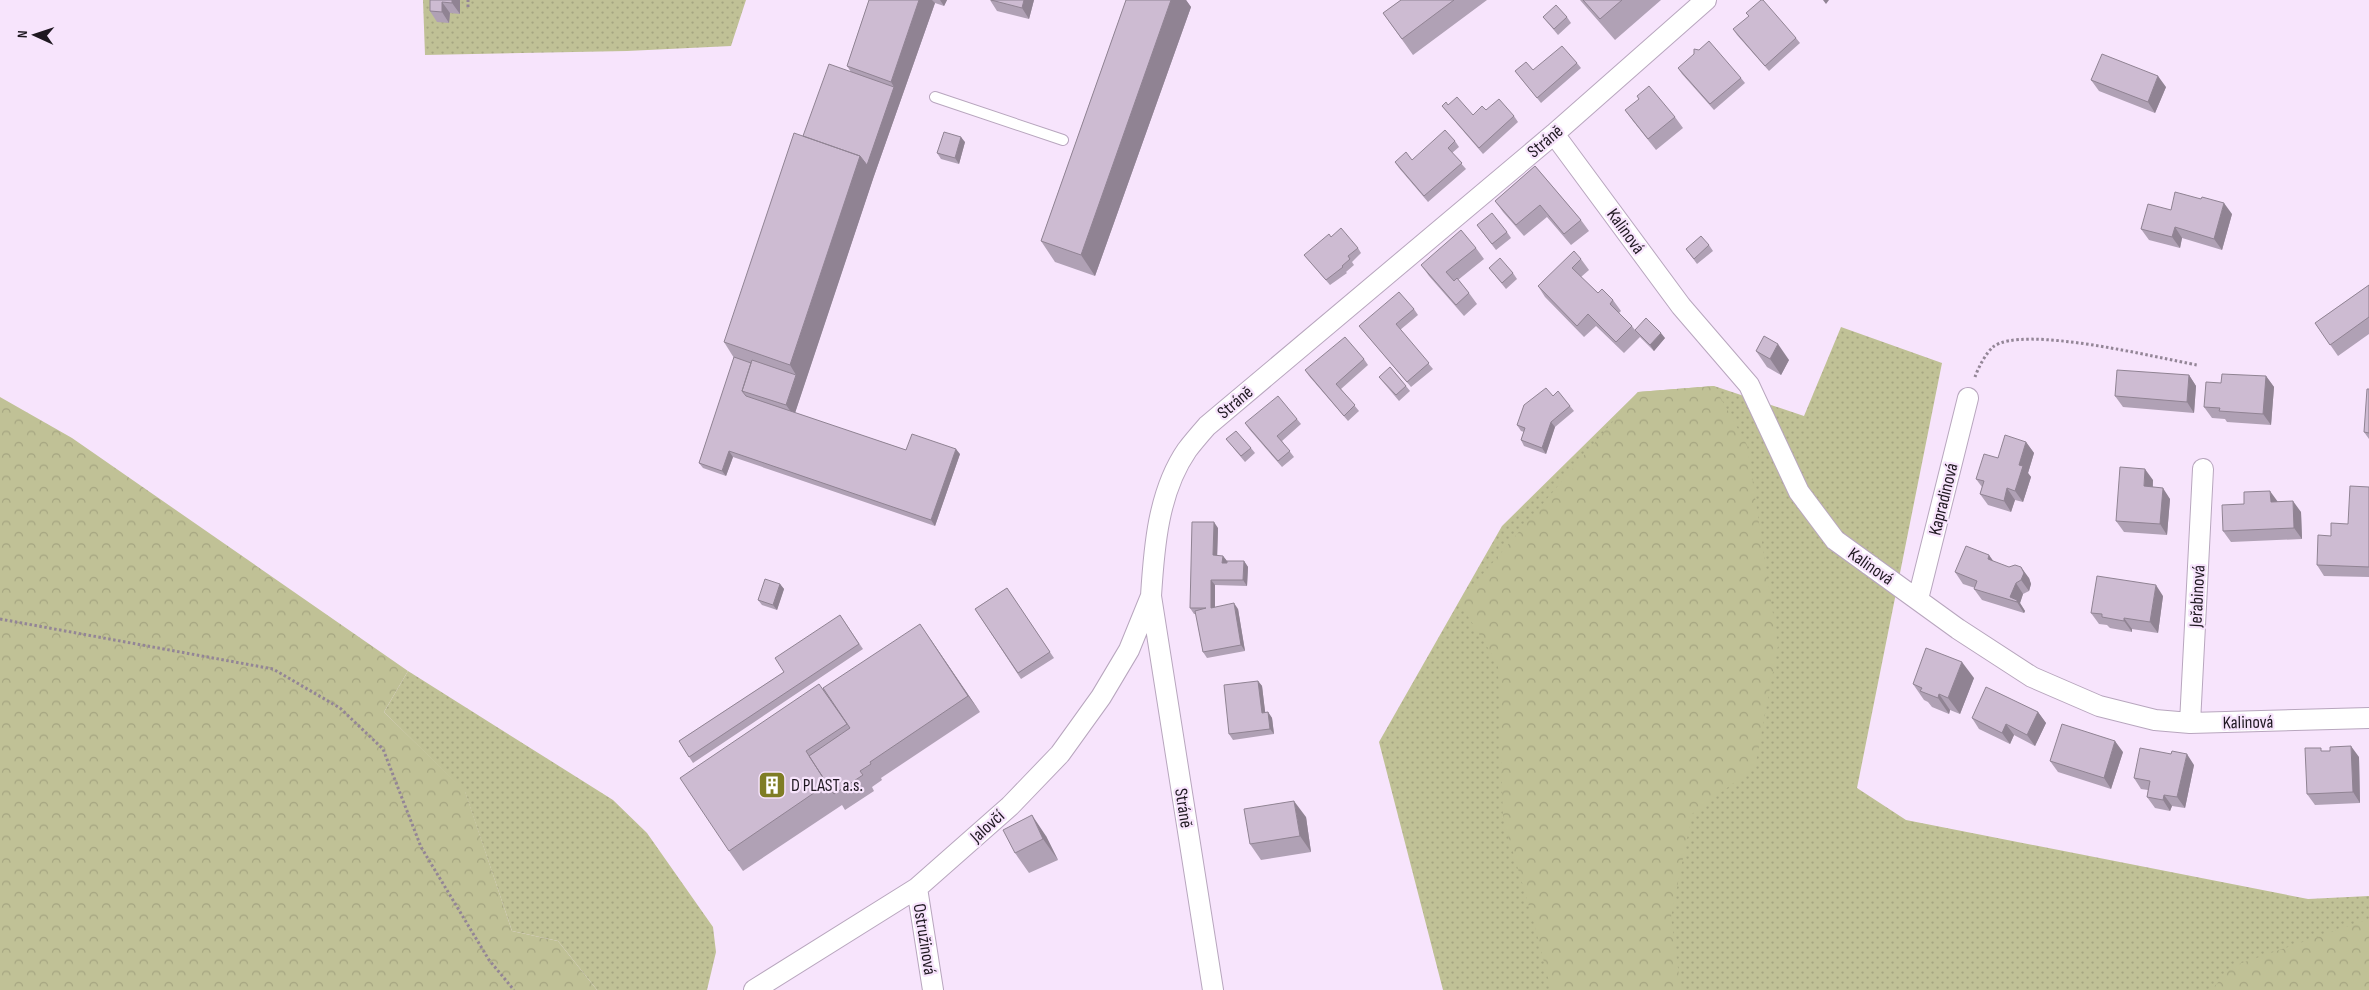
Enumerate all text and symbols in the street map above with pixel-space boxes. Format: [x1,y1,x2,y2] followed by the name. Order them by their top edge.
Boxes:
[10,10,60,60] north arrow
[14,30,31,39] text: N
[1523,120,1567,162] street label: Stráně
[1602,205,1649,258] street label: Kalinová
[1213,381,1257,423] street label: Stráně
[1924,461,1963,537] street label: Kapradinová
[1844,543,1898,590] street label: Kalinová
[2185,564,2210,629] street label: Jeřabinová
[2222,712,2274,733] street label: Kalinová
[757,770,787,800] building icon: D PLAST a.s.
[791,775,863,796] place label: D PLAST a.s.
[1170,787,1197,829] street label: Stráně
[965,805,1009,848] street label: Jalovčí
[909,902,941,976] street label: Ostružinová

